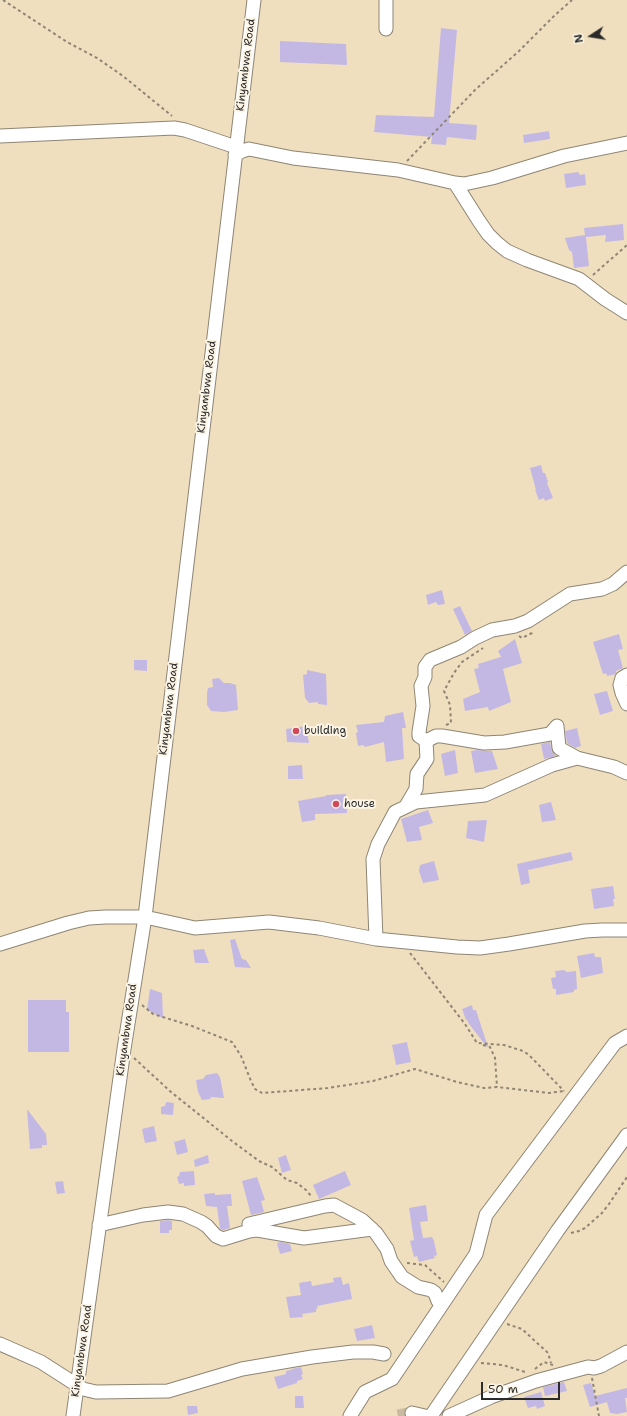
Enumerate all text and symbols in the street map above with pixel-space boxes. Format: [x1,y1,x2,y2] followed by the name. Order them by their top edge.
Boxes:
[571,16,611,56] north arrow
[234,18,258,112] street label: Kinyambwa Road
[571,33,587,44] text: N
[195,340,219,434] street label: Kinyambwa Road
[157,662,181,756] street label: Kinyambwa Road
[304,724,346,738] place label: building
[291,726,301,736] marker: building
[344,797,375,811] place label: house
[331,799,341,809] marker: house
[114,983,140,1077] street label: Kinyambwa Road
[69,1304,95,1398] street label: Kinyambwa Road
[483,1374,562,1400] scale bar
[488,1381,518,1397] text: 50 m

